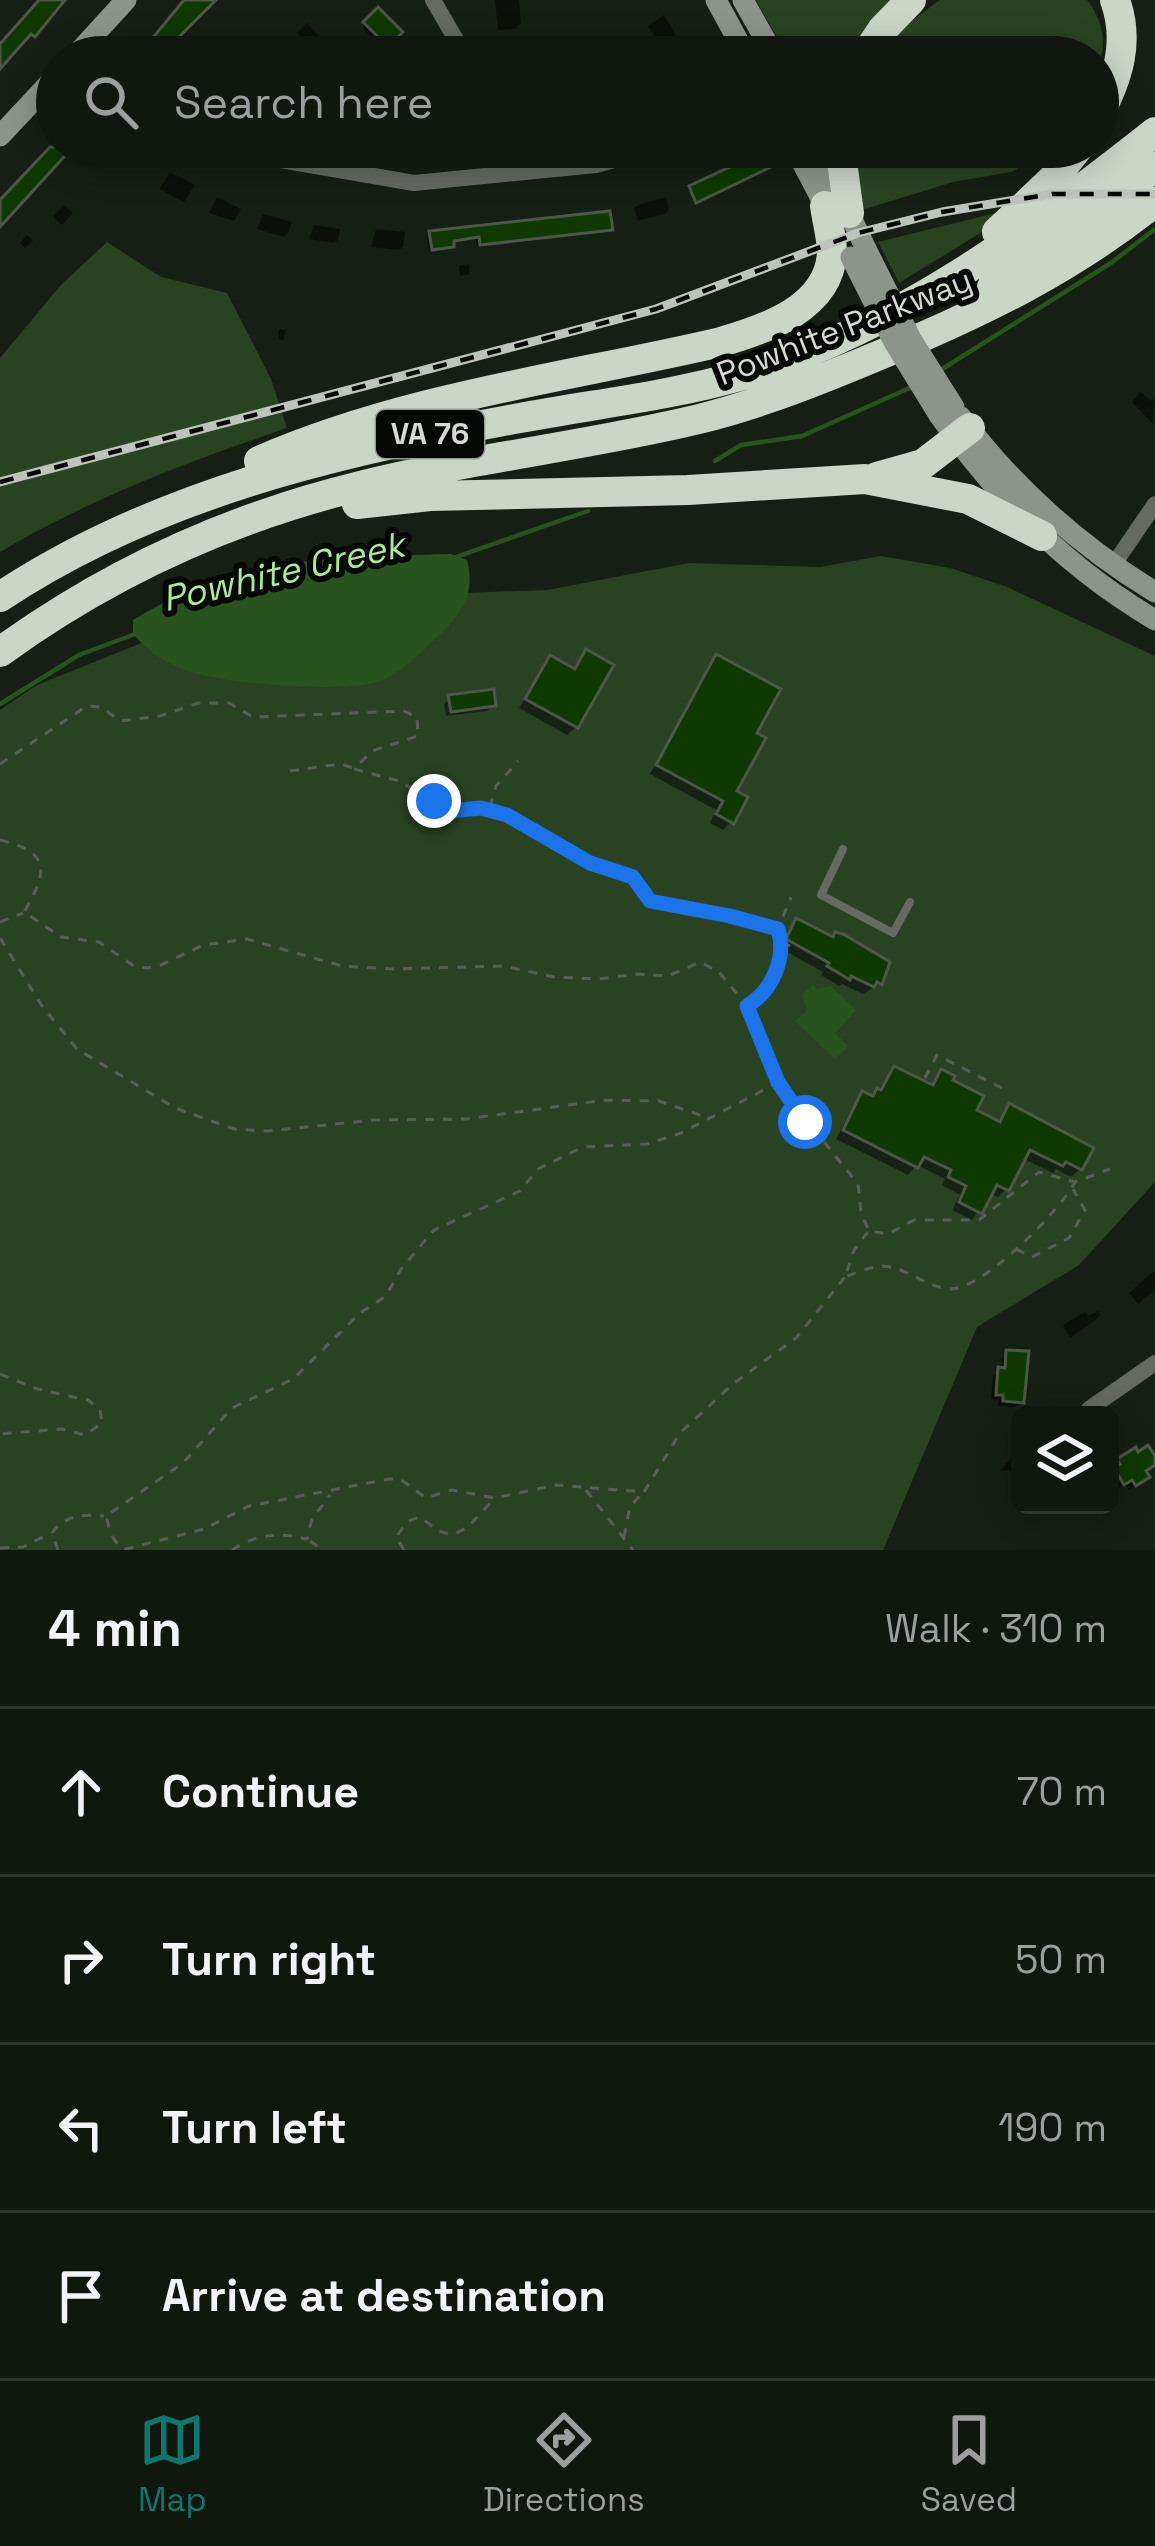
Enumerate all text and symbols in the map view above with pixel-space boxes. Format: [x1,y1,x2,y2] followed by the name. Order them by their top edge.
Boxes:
[36,36,1119,168] search box
[78,69,144,135] icon: search
[174,74,433,131] text: Search here
[711,259,978,395] street label: Powhite Parkway
[376,410,484,458] road number: VA 76
[158,521,412,622] water label: Powhite Creek
[407,774,461,828] route end
[778,1095,832,1149] route start
[1011,1406,1119,1514] map controls
[1011,1406,1119,1514] button: layers
[48,1596,182,1661] text: 4 min
[885,1604,1107,1653] text: Walk · 310 m
[48,1759,114,1825] icon: ahead
[162,1763,359,1820] text: Continue
[1017,1767,1107,1816] text: 70 m
[48,1927,114,1993] icon: right
[162,1931,376,1988] text: Turn right
[1015,1935,1107,1984] text: 50 m
[48,2095,114,2161] icon: left
[162,2099,347,2156] text: Turn left
[998,2103,1107,2152] text: 190 m
[48,2263,114,2329] icon: arrive
[162,2267,606,2324] text: Arrive at destination
[138,2407,207,2521] tab: Map
[483,2407,645,2521] tab: Directions
[921,2407,1017,2521] tab: Saved

